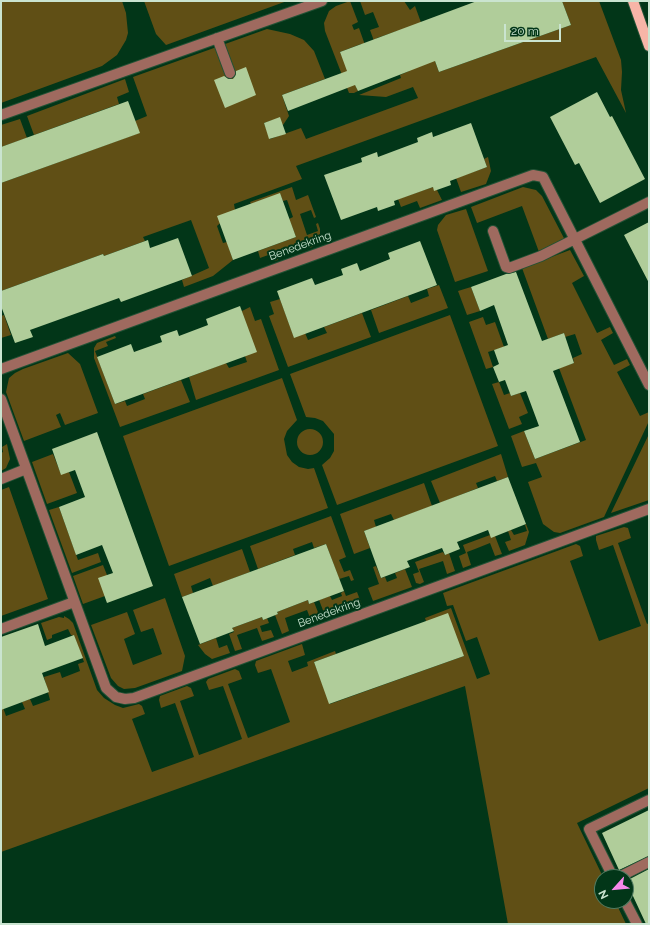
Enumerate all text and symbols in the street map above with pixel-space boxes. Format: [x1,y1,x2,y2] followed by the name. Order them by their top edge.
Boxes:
[506,16,563,42] scale bar
[511,24,539,38] text: 20 m
[267,229,333,263] street label: Benedekring
[296,596,362,630] street label: Benedekring
[594,869,634,909] north arrow
[596,888,611,901] text: N

